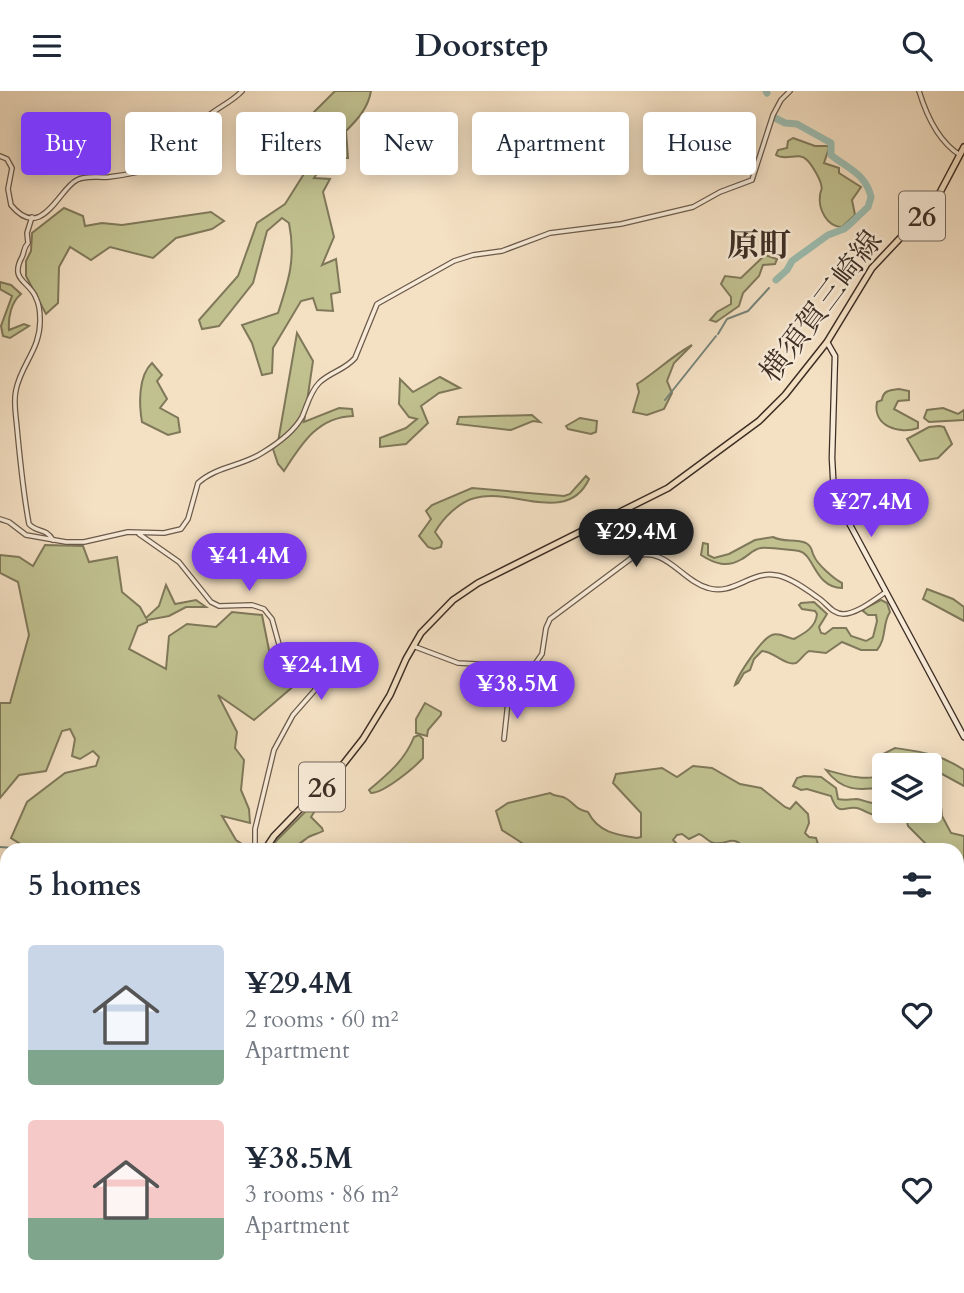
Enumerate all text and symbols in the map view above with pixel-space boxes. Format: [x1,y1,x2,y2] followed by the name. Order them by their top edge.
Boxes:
[415,24,549,68] text: Doorstep
[28,27,66,65] icon: menu
[898,27,936,65] icon: search
[21,112,111,175] chip: Buy
[125,112,222,175] chip: Rent
[236,112,346,175] chip: Filters
[360,112,458,175] chip: New
[472,112,629,175] chip: Apartment
[643,112,756,175] chip: House
[899,191,945,241] road number: 26
[751,222,892,391] street label: 横須賀三崎線
[727,224,791,268] district label: 原町
[814,479,928,539] pin: ¥27.4M
[830,486,912,517] text: ¥27.4M
[579,510,693,569] pin: ¥29.4M
[595,516,677,547] text: ¥29.4M
[192,533,306,593] pin: ¥41.4M
[208,540,290,571] text: ¥41.4M
[264,643,378,702] pin: ¥24.1M
[280,649,362,680] text: ¥24.1M
[460,661,574,721] pin: ¥38.5M
[476,668,558,699] text: ¥38.5M
[872,753,942,823] map controls
[872,753,942,823] button: layers
[299,763,345,811] road number: 26
[28,865,141,906] text: 5 homes
[898,866,936,904] icon: filters
[245,963,353,1004] text: ¥29.4M
[84,973,168,1057] icon: home
[898,996,936,1034] icon: heart
[245,1004,398,1035] text: 2 rooms · 60 m²
[245,1035,349,1066] text: Apartment
[245,1138,353,1179] text: ¥38.5M
[84,1148,168,1232] icon: home
[898,1171,936,1209] icon: heart
[245,1179,398,1210] text: 3 rooms · 86 m²
[245,1210,349,1241] text: Apartment

